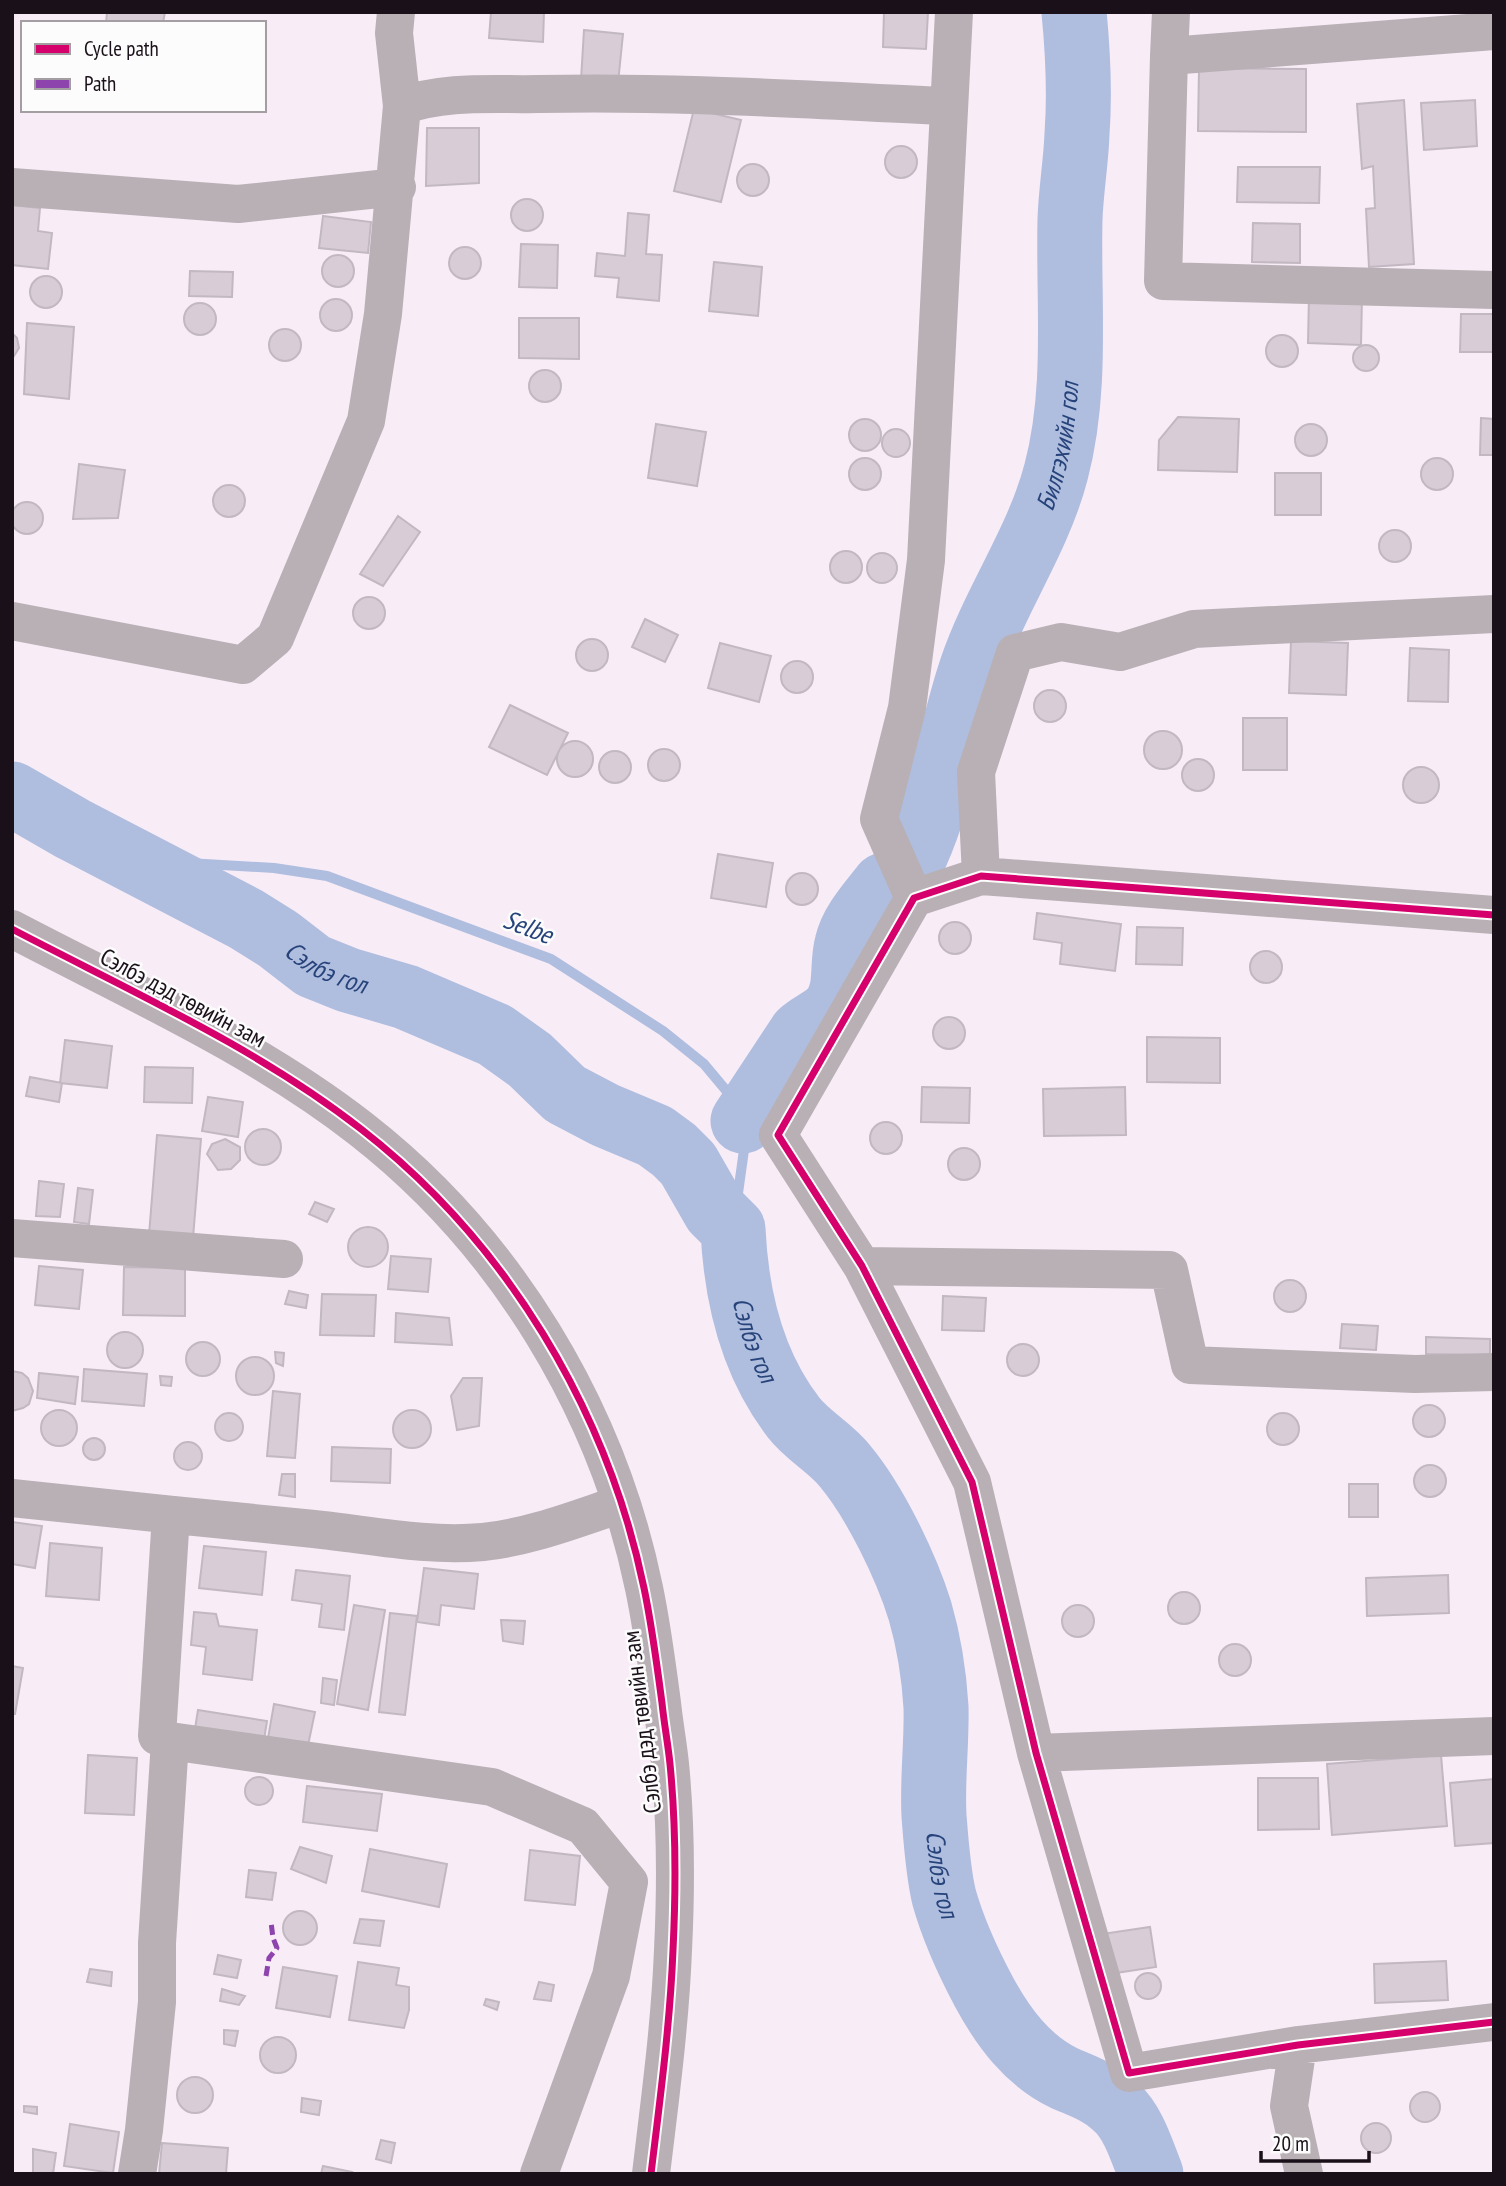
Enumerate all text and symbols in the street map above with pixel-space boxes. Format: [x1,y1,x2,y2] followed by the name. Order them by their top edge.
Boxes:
[21,21,266,112] legend
[84,35,159,62] text: Cycle path
[84,70,116,97] text: Path
[1028,379,1085,515] water label: Билгэхийн гол
[499,902,560,952] water label: Selbe
[279,933,373,1001] water label: Сэлбэ гол
[95,941,272,1054] street label: Сэлбэ дэд төвийн зам
[726,1294,786,1390] water label: Сэлбэ гол
[615,1629,668,1815] street label: Сэлбэ дэд төвийн зам
[919,1830,967,1925] water label: Сэлбэ гол
[1261,2120,1370,2164] scale bar
[1272,2130,1309,2157] text: 20 m

